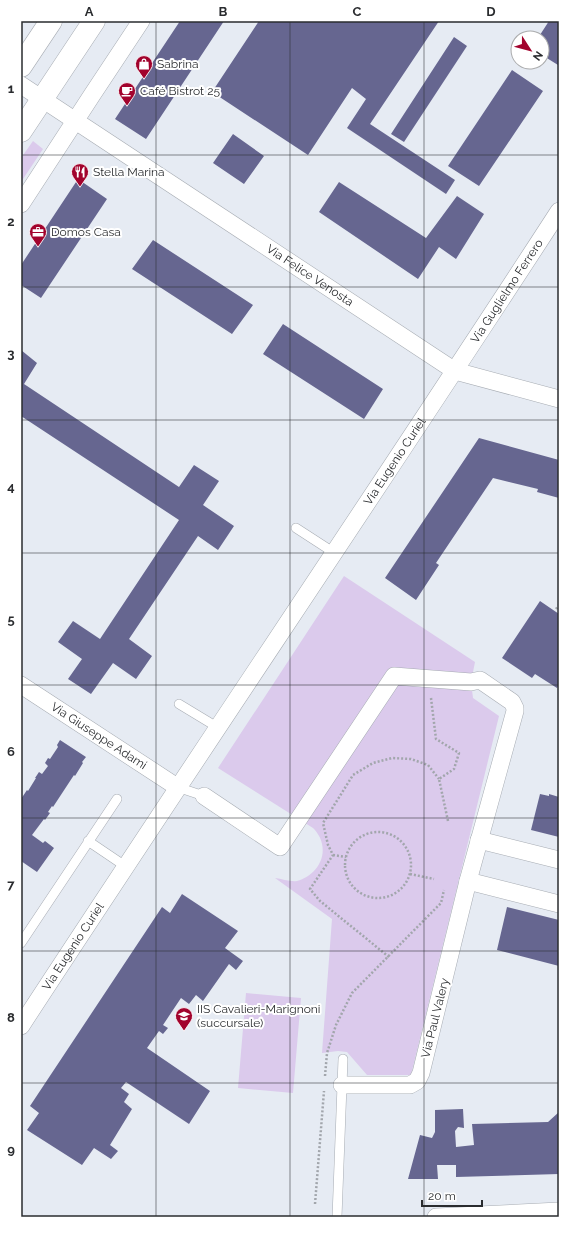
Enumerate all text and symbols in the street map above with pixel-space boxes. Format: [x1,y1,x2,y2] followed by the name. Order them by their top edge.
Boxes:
[85,4,94,19] text: A
[219,4,228,19] text: B
[353,4,362,19] text: C
[486,4,496,19] text: D
[510,30,550,70] north arrow
[530,48,545,63] text: N
[134,54,154,79] shop icon: Sabrina
[157,57,199,71] place label: Sabrina
[8,81,15,96] text: 1
[117,81,137,106] cafe icon: Café Bistrot 25
[140,84,220,98] place label: Café Bistrot 25
[70,162,90,187] restaurant icon: Stella Marina
[93,165,165,179] place label: Stella Marina
[7,214,15,229] text: 2
[28,222,48,247] office icon: Domos Casa
[51,225,121,239] place label: Domos Casa
[468,237,546,346] street label: Via Guglielmo Ferrero
[264,242,356,309] street label: Via Felice Venosta
[7,346,15,361] text: 3
[361,415,429,508] street label: Via Eugenio Curiel
[7,479,15,494] text: 4
[7,612,15,627] text: 5
[48,699,149,772] street label: Via Giuseppe Adami
[7,744,15,759] text: 6
[7,877,15,892] text: 7
[39,900,107,993] street label: Via Eugenio Curiel
[418,976,452,1060] street label: Via Paul Valery
[197,1002,320,1030] place label: IIS Cavalieri-Marignoni (succursale)
[174,1006,194,1031] school or university icon: IIS Cavalieri-Marignoni (succursale)
[7,1010,15,1025] text: 8
[7,1142,15,1157] text: 9
[422,1182,482,1208] scale bar
[428,1189,456,1203] text: 20 m

